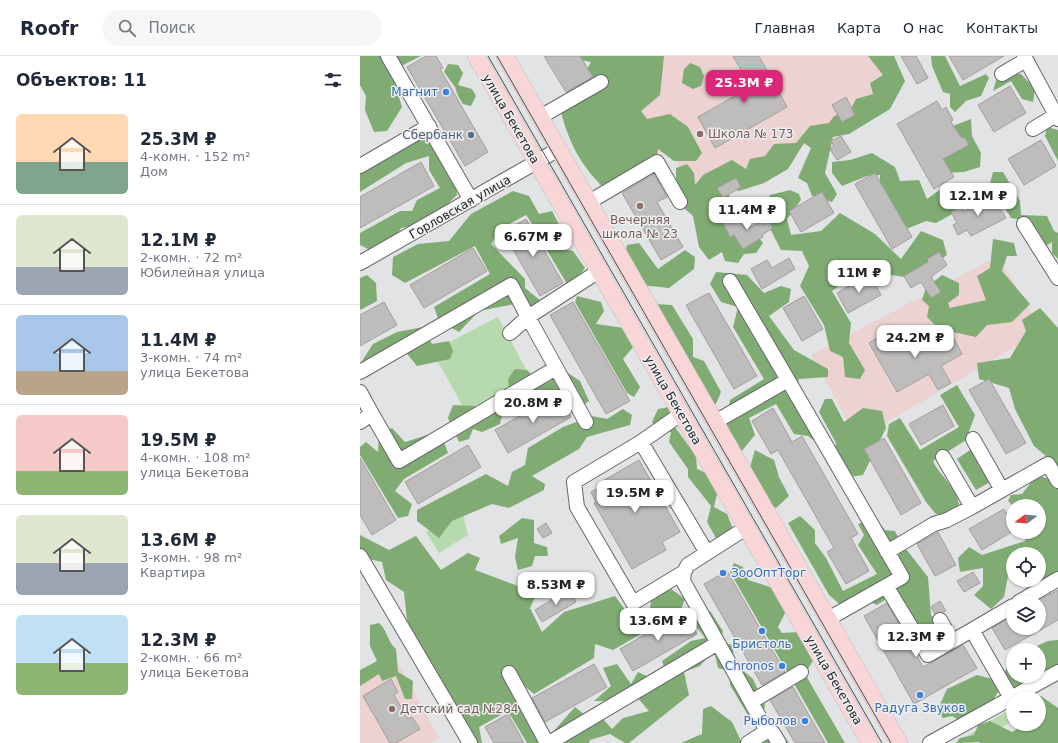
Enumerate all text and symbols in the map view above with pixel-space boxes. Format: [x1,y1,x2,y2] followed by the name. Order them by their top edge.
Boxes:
[102,10,382,46] search box
[20,17,78,39] text: Roofr
[116,17,138,39] icon: search
[148,19,196,37] text: Поиск
[754,20,815,36] text: Главная
[837,20,881,36] text: Карта
[903,20,944,36] text: О нас
[966,20,1038,36] text: Контакты
[322,69,344,91] icon: filters
[16,70,147,90] text: Объектов: 11
[707,70,781,104] pin: 25.3M ₽
[480,72,542,166] street label: улица Бекетова
[715,75,773,90] text: 25.3M ₽
[391,85,438,99] place label: Магнит
[441,87,451,97] marker: Магнит
[708,127,793,141] place label: Школа № 173
[402,128,463,142] place label: Сбербанк
[140,129,217,149] text: 25.3M ₽
[695,129,705,139] marker: Школа № 173
[48,130,96,178] icon: home
[466,130,476,140] marker: Сбербанк
[140,149,250,164] text: 4-комн. · 152 m²
[140,164,168,179] text: Дом
[407,172,513,242] street label: Горловская улица
[941,183,1015,217] pin: 12.1M ₽
[949,188,1007,203] text: 12.1M ₽
[710,197,784,231] pin: 11.4M ₽
[635,201,645,211] marker: Вечерняя школа № 23
[718,202,776,217] text: 11.4M ₽
[602,213,678,241] place label: Вечерняя школа № 23
[496,224,570,258] pin: 6.67M ₽
[504,229,562,244] text: 6.67M ₽
[140,230,217,250] text: 12.1M ₽
[48,231,96,279] icon: home
[140,250,242,265] text: 2-комн. · 72 m²
[831,260,887,294] pin: 11M ₽
[140,265,265,280] text: Юбилейная улица
[837,265,881,280] text: 11M ₽
[878,325,952,359] pin: 24.2M ₽
[140,330,217,350] text: 11.4M ₽
[886,330,944,345] text: 24.2M ₽
[48,331,96,379] icon: home
[140,350,242,365] text: 3-комн. · 74 m²
[642,353,704,447] street label: улица Бекетова
[140,365,249,380] text: улица Бекетова
[496,390,570,424] pin: 20.8M ₽
[504,395,562,410] text: 20.8M ₽
[140,430,217,450] text: 19.5M ₽
[48,431,96,479] icon: home
[140,450,250,465] text: 4-комн. · 108 m²
[140,465,249,480] text: улица Бекетова
[598,480,672,514] pin: 19.5M ₽
[606,485,664,500] text: 19.5M ₽
[1006,499,1046,539] north arrow
[1006,499,1046,731] map controls
[140,530,217,550] text: 13.6M ₽
[48,531,96,579] icon: home
[1006,547,1046,587] button: locate
[140,550,242,565] text: 3-комн. · 98 m²
[140,565,205,580] text: Квартира
[731,566,806,580] place label: ЗооОптТорг
[718,568,728,578] marker: ЗооОптТорг
[519,572,593,606] pin: 8.53M ₽
[527,577,585,592] text: 8.53M ₽
[1006,595,1046,635] button: layers
[621,608,695,642] pin: 13.6M ₽
[629,613,687,628] text: 13.6M ₽
[879,624,953,658] pin: 12.3M ₽
[757,626,767,636] marker: Бристоль
[887,629,945,644] text: 12.3M ₽
[140,630,217,650] text: 12.3M ₽
[48,631,96,679] icon: home
[803,633,865,727] street label: улица Бекетова
[732,637,792,651] place label: Бристоль
[1006,643,1046,683] button: +
[140,650,242,665] text: 2-комн. · 66 m²
[725,659,774,673] place label: Chronos
[777,661,787,671] marker: Chronos
[140,665,249,680] text: улица Бекетова
[915,690,925,700] marker: Радуга Звуков
[1006,691,1046,731] button: −
[875,701,966,715] place label: Радуга Звуков
[400,702,518,716] place label: Детский сад №284
[387,704,397,714] marker: Детский сад №284
[743,714,797,728] place label: Рыболов
[800,716,810,726] marker: Рыболов

